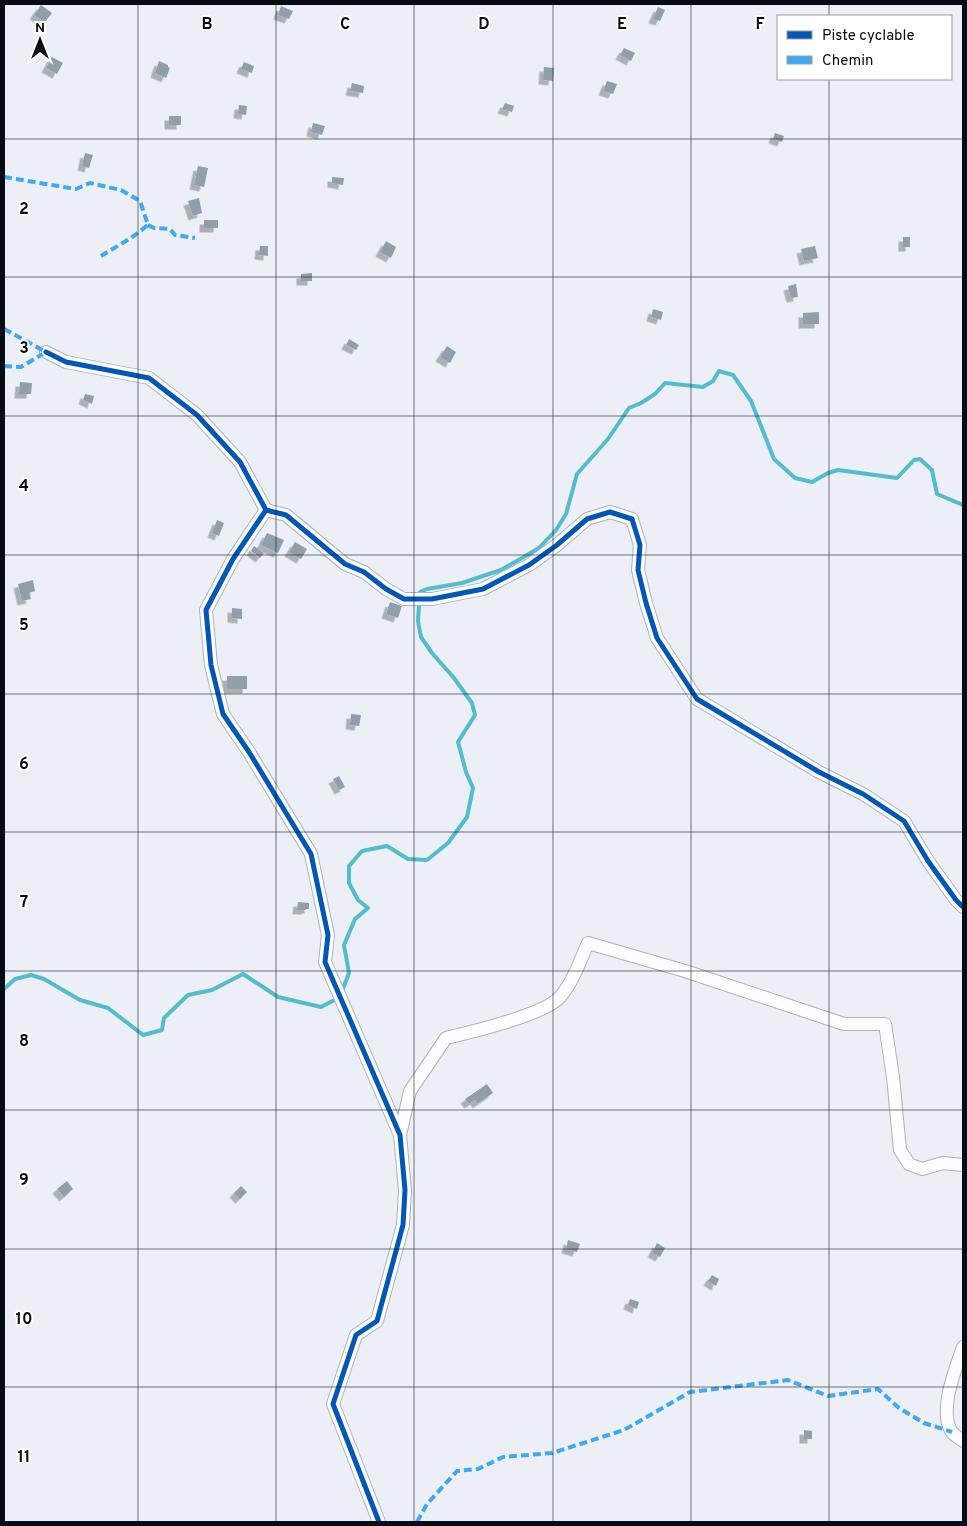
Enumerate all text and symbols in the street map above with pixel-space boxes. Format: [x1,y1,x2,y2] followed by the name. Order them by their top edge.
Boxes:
[15,15,65,65] north arrow
[201,15,213,35] text: B
[340,15,350,35] text: C
[478,15,490,35] text: D
[617,15,627,35] text: E
[755,15,765,35] text: F
[777,15,952,80] legend
[35,20,45,37] text: N
[822,27,915,46] text: Piste cyclable
[822,52,874,71] text: Chemin
[19,200,29,220] text: 2
[19,339,29,359] text: 3
[19,477,29,497] text: 4
[19,616,29,636] text: 5
[19,755,29,775] text: 6
[20,893,28,913] text: 7
[19,1032,29,1052] text: 8
[19,1171,29,1191] text: 9
[16,1310,32,1330] text: 10
[18,1448,30,1468] text: 11

